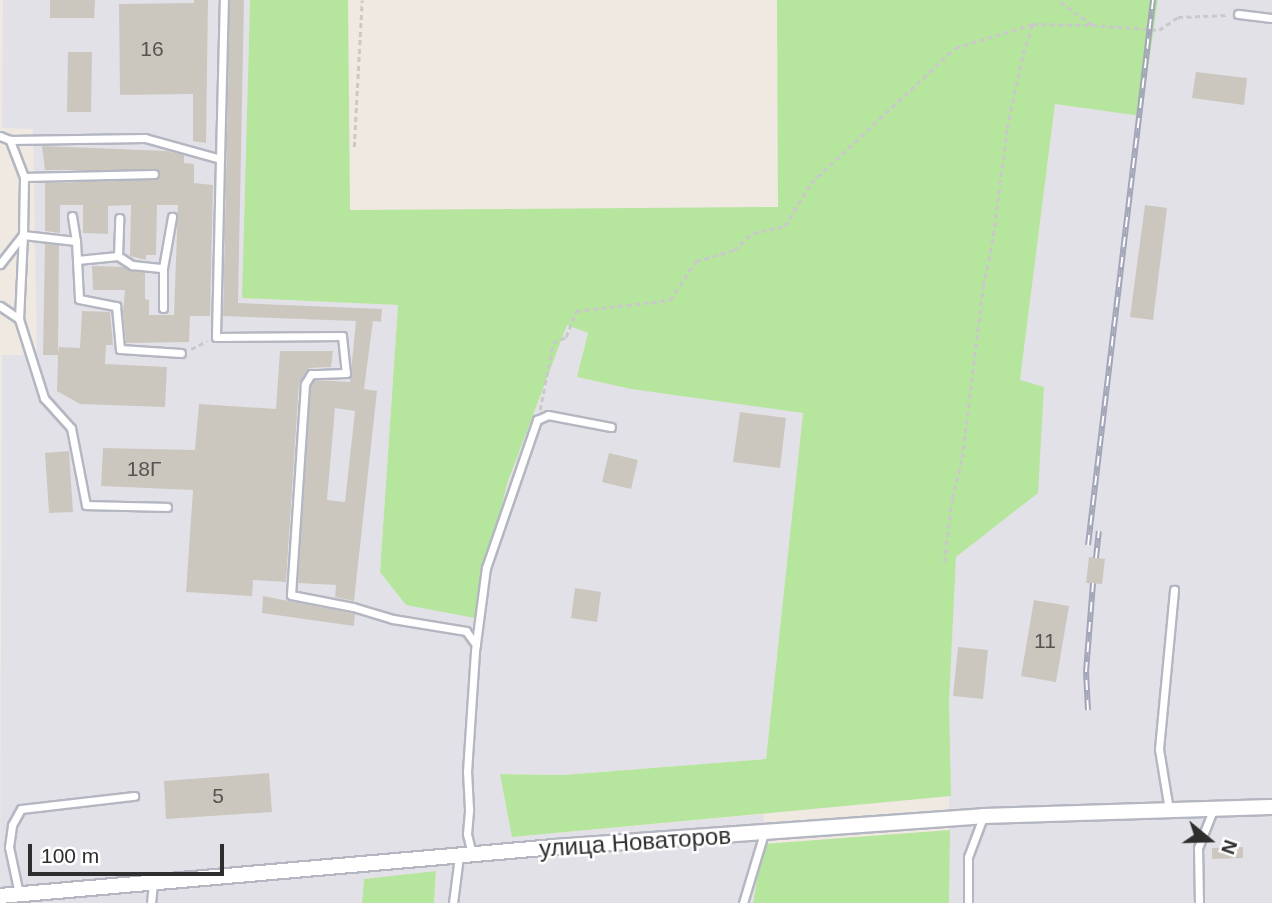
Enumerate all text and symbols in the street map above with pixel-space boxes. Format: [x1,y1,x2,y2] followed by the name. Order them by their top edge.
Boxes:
[140,36,164,62] house number: 16
[127,456,161,482] house number: 18Г
[1034,628,1056,654] house number: 11
[212,783,224,809] house number: 5
[1174,805,1244,875] north arrow
[538,821,732,863] street label: улица Новаторов
[32,830,228,874] scale bar
[1217,837,1241,857] text: N
[41,844,99,867] text: 100 m

